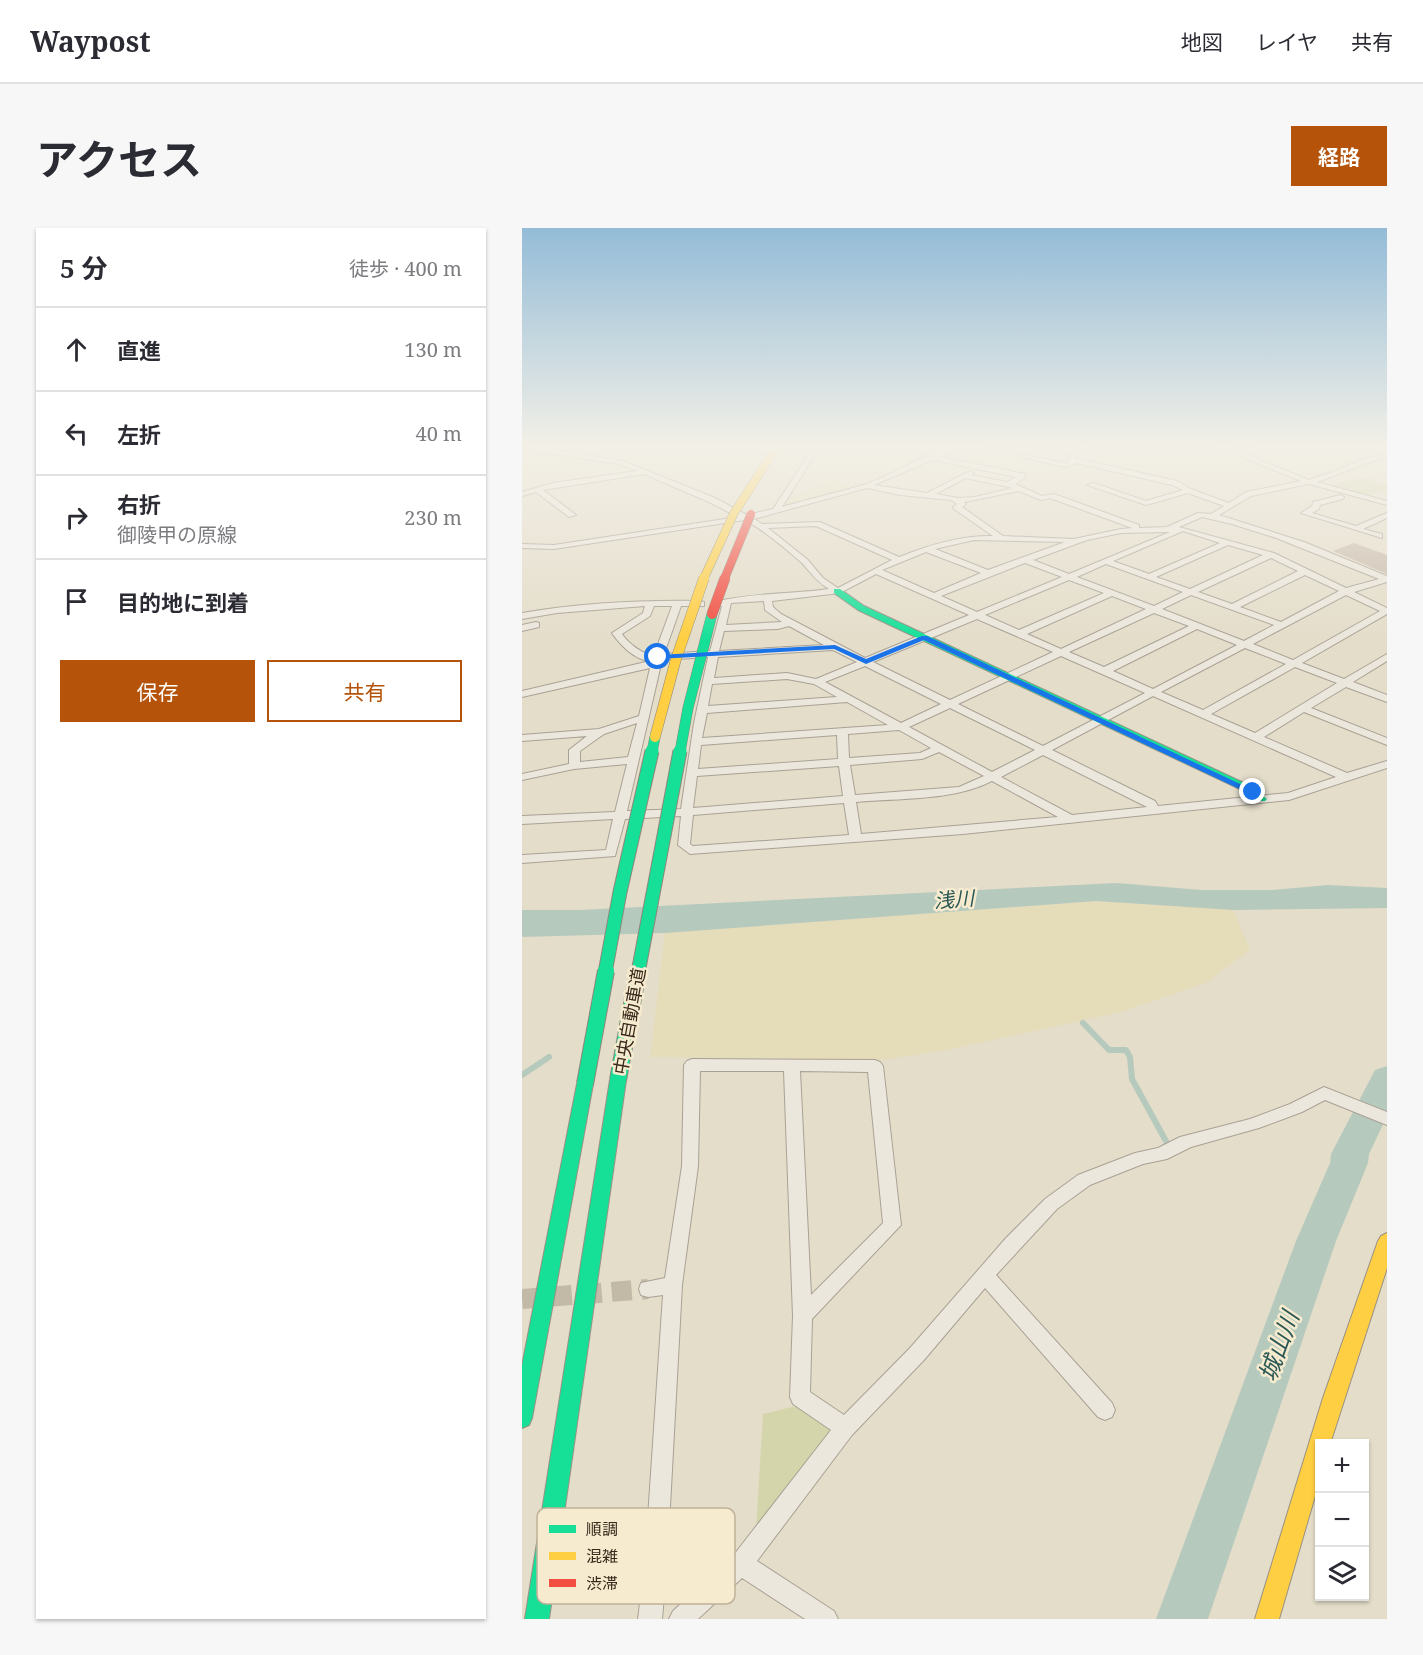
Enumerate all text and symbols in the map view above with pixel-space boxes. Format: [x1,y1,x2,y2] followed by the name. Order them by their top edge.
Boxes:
[30,22,151,60] text: Waypost
[1181,28,1223,56] text: 地図
[1256,28,1318,56] text: レイヤ
[1351,28,1393,56] text: 共有
[1291,126,1387,186] button: 経路
[36,130,202,187] text: アクセス
[60,250,107,286] text: 5 分
[349,255,462,282] text: 徒歩 · 400 m
[60,333,93,366] icon: ahead
[117,335,161,365] text: 直進
[404,336,462,363] text: 130 m
[60,417,93,450] icon: left
[117,419,161,449] text: 左折
[416,420,462,447] text: 40 m
[117,489,161,519] text: 右折
[60,501,93,534] icon: right
[404,504,462,531] text: 230 m
[117,521,237,548] text: 御陵甲の原線
[60,585,93,618] icon: arrive
[117,587,249,617] text: 目的地に到着
[644,643,670,669] route start
[60,660,255,722] button: 保存
[267,660,462,722] button: 共有
[1239,778,1265,804] route end
[933,884,977,914] water label: 浅川
[608,966,650,1076] street label: 中央自動車道
[1250,1304,1307,1385] water label: 城山川
[1315,1439,1369,1601] map controls
[1315,1439,1369,1493] button: +
[1315,1493,1369,1547] button: −
[537,1508,735,1604] legend
[586,1518,618,1540] text: 順調
[586,1545,618,1567] text: 混雑
[1315,1547,1369,1601] button: layers
[586,1572,618,1594] text: 渋滞

